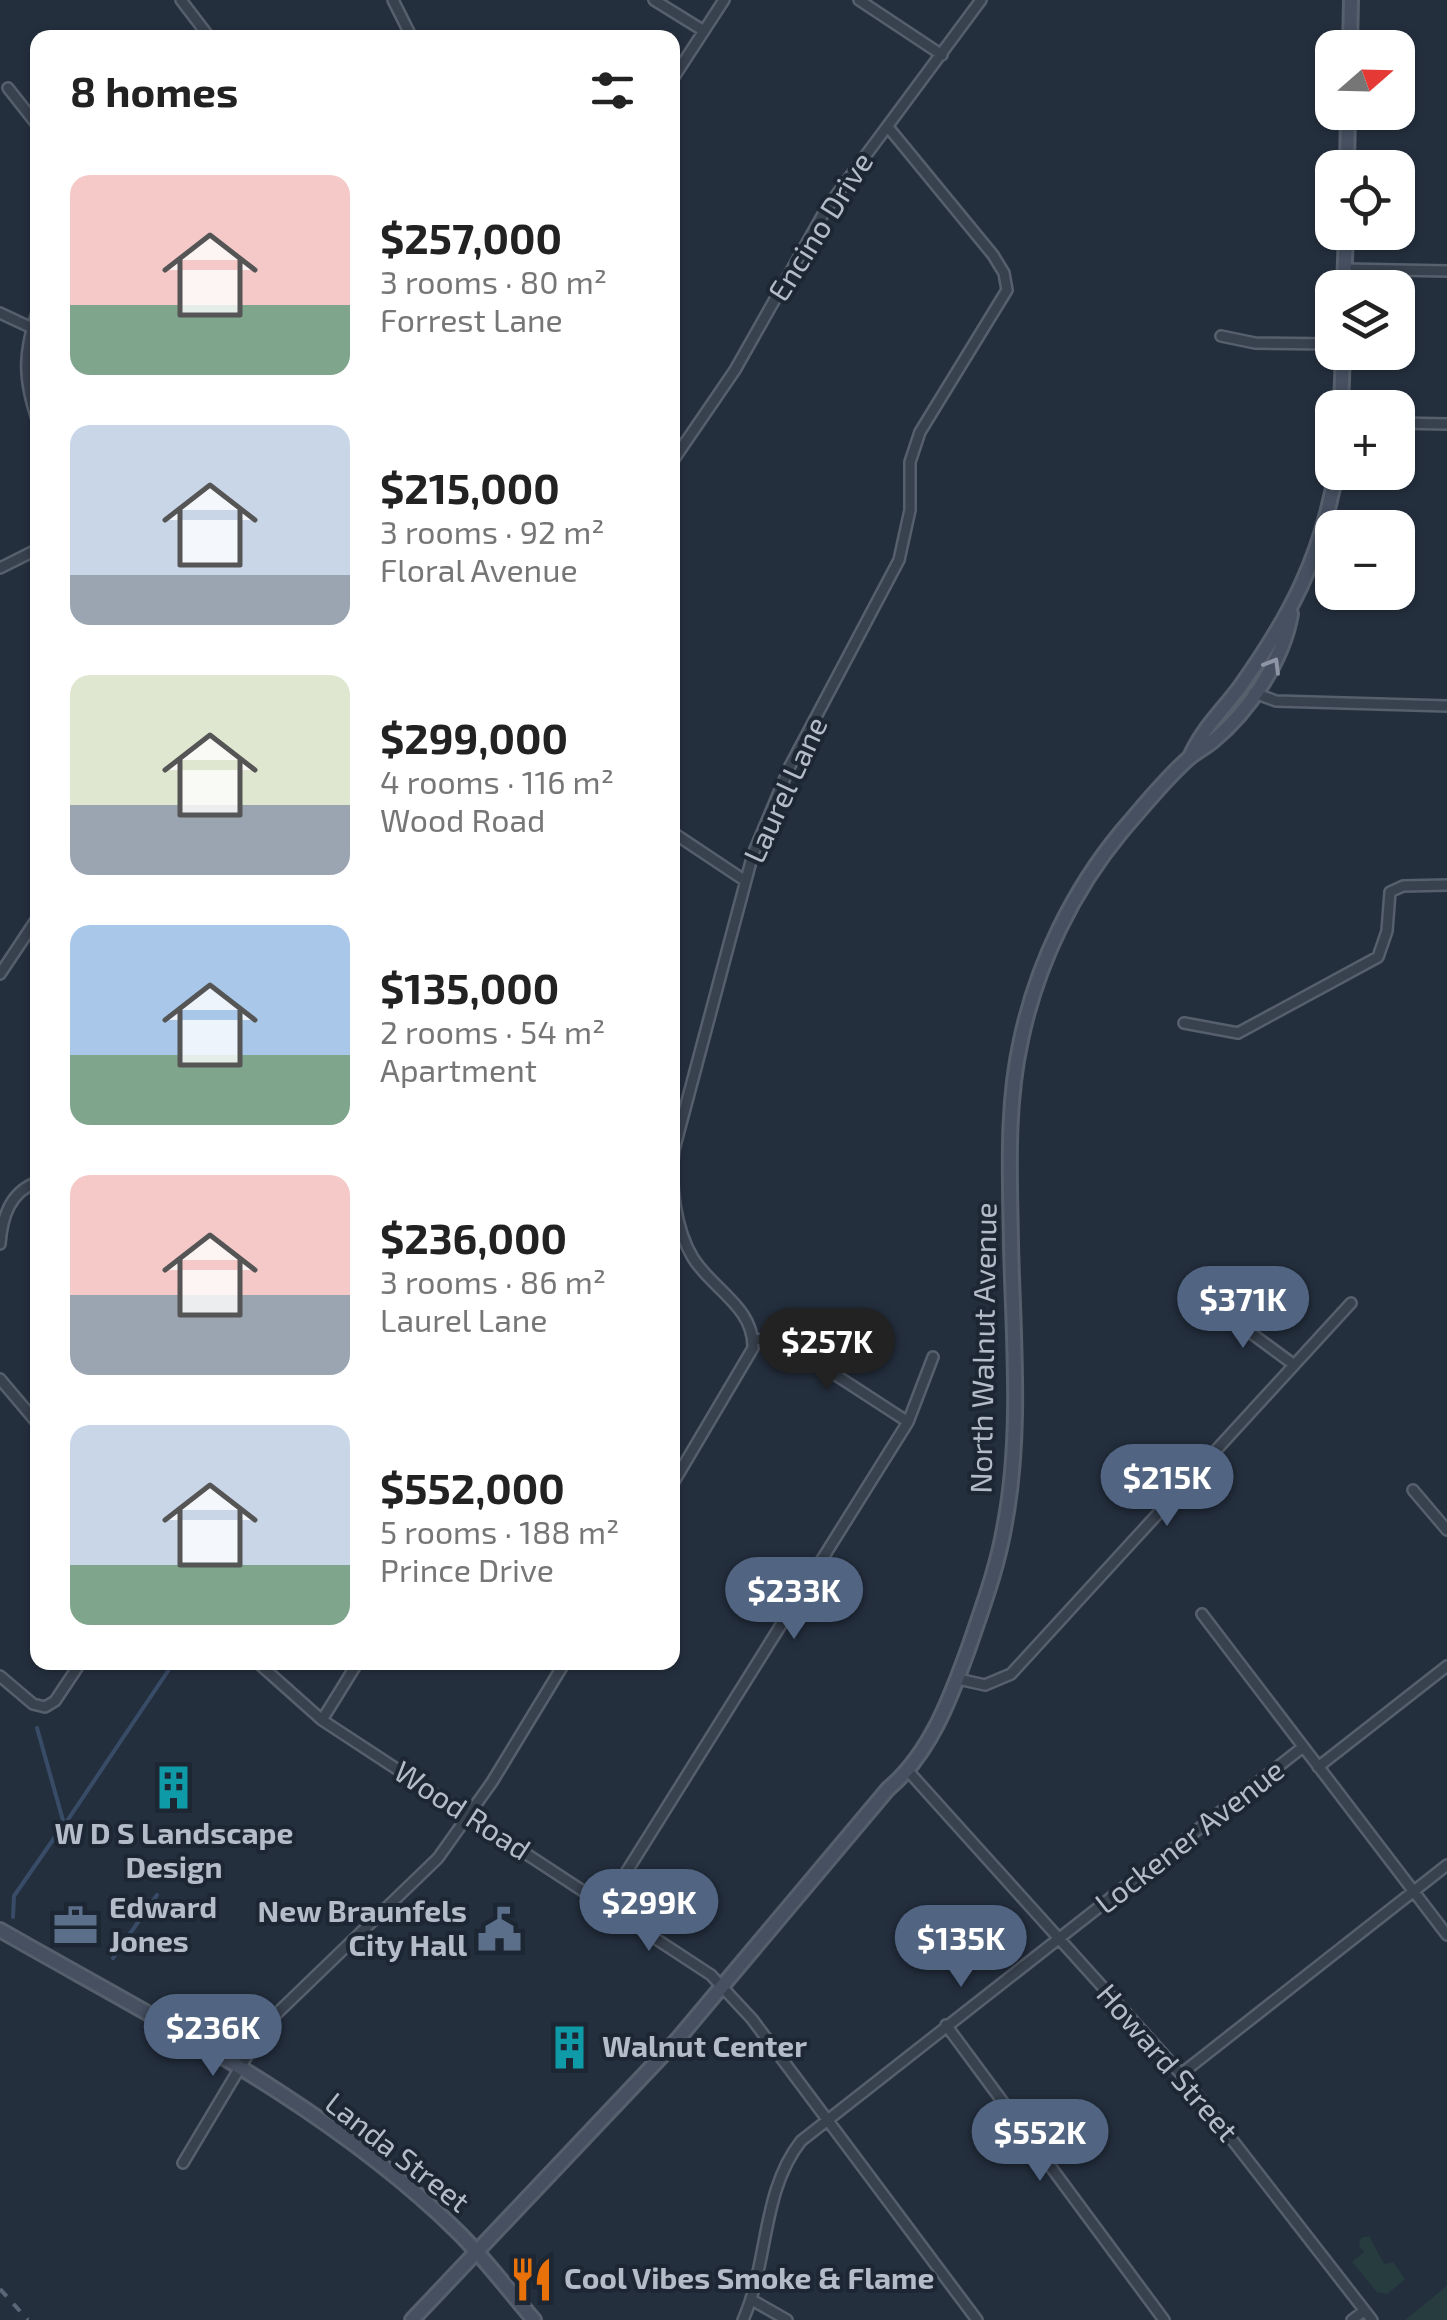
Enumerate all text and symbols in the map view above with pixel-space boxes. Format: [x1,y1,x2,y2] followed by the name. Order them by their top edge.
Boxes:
[1315,30,1415,130] north arrow
[1315,30,1415,610] map controls
[585,63,640,118] icon: filters
[70,65,238,115] text: 8 homes
[759,145,879,307] street label: Encino Drive
[1315,150,1415,250] button: locate
[380,212,562,262] text: $257,000
[150,215,270,335] icon: home
[380,262,607,300] text: 3 rooms · 80 m²
[1315,270,1415,370] button: layers
[380,300,563,338] text: Forrest Lane
[1315,390,1415,490] button: +
[380,462,560,512] text: $215,000
[150,465,270,585] icon: home
[1315,510,1415,610] button: −
[380,512,605,550] text: 3 rooms · 92 m²
[380,550,578,588] text: Floral Avenue
[1260,658,1279,676] one-way arrow
[735,710,834,868] street label: Laurel Lane
[380,712,568,762] text: $299,000
[150,715,270,835] icon: home
[380,762,614,800] text: 4 rooms · 116 m²
[380,800,545,838] text: Wood Road
[380,962,559,1012] text: $135,000
[150,965,270,1085] icon: home
[380,1012,605,1050] text: 2 rooms · 54 m²
[380,1050,537,1088] text: Apartment
[961,1202,1003,1494] street label: North Walnut Avenue
[380,1212,567,1262] text: $236,000
[150,1215,270,1335] icon: home
[380,1262,606,1300] text: 3 rooms · 86 m²
[1173,1266,1313,1351] pin: $371K
[1199,1279,1287,1317] text: $371K
[380,1300,548,1338] text: Laurel Lane
[757,1308,897,1393] pin: $257K
[781,1321,873,1359] text: $257K
[1097,1444,1237,1529] pin: $215K
[1123,1457,1211,1495] text: $215K
[380,1462,565,1512] text: $552,000
[150,1465,270,1585] icon: home
[380,1512,619,1550] text: 5 rooms · 188 m²
[380,1550,554,1588] text: Prince Drive
[724,1557,864,1642] pin: $233K
[747,1570,841,1608] text: $233K
[1087,1751,1290,1920] street label: Lockener Avenue
[388,1752,538,1867] street label: Wood Road
[150,1763,198,1811] building icon: W D S Landscape Design
[55,1814,293,1884] place label: W D S Landscape Design
[579,1869,719,1954] pin: $299K
[601,1882,697,1920] text: $299K
[109,1888,217,1958] place label: Edward Jones
[258,1892,467,1963] place label: New Braunfels City Hall
[52,1901,100,1949] office icon: Edward Jones
[476,1905,524,1953] public building icon: New Braunfels City Hall
[891,1905,1031,1990] pin: $135K
[917,1918,1005,1956] text: $135K
[1090,1976,1247,2148] street label: Howard Street
[143,1994,283,2079] pin: $236K
[166,2007,260,2045] text: $236K
[545,2023,593,2071] building icon: Walnut Center
[602,2027,807,2063] place label: Walnut Center
[319,2084,477,2219] street label: Landa Street
[970,2099,1110,2184] pin: $552K
[994,2112,1086,2150] text: $552K
[507,2255,555,2303] restaurant icon: Cool Vibes Smoke & Flame
[564,2259,934,2295] place label: Cool Vibes Smoke & Flame

